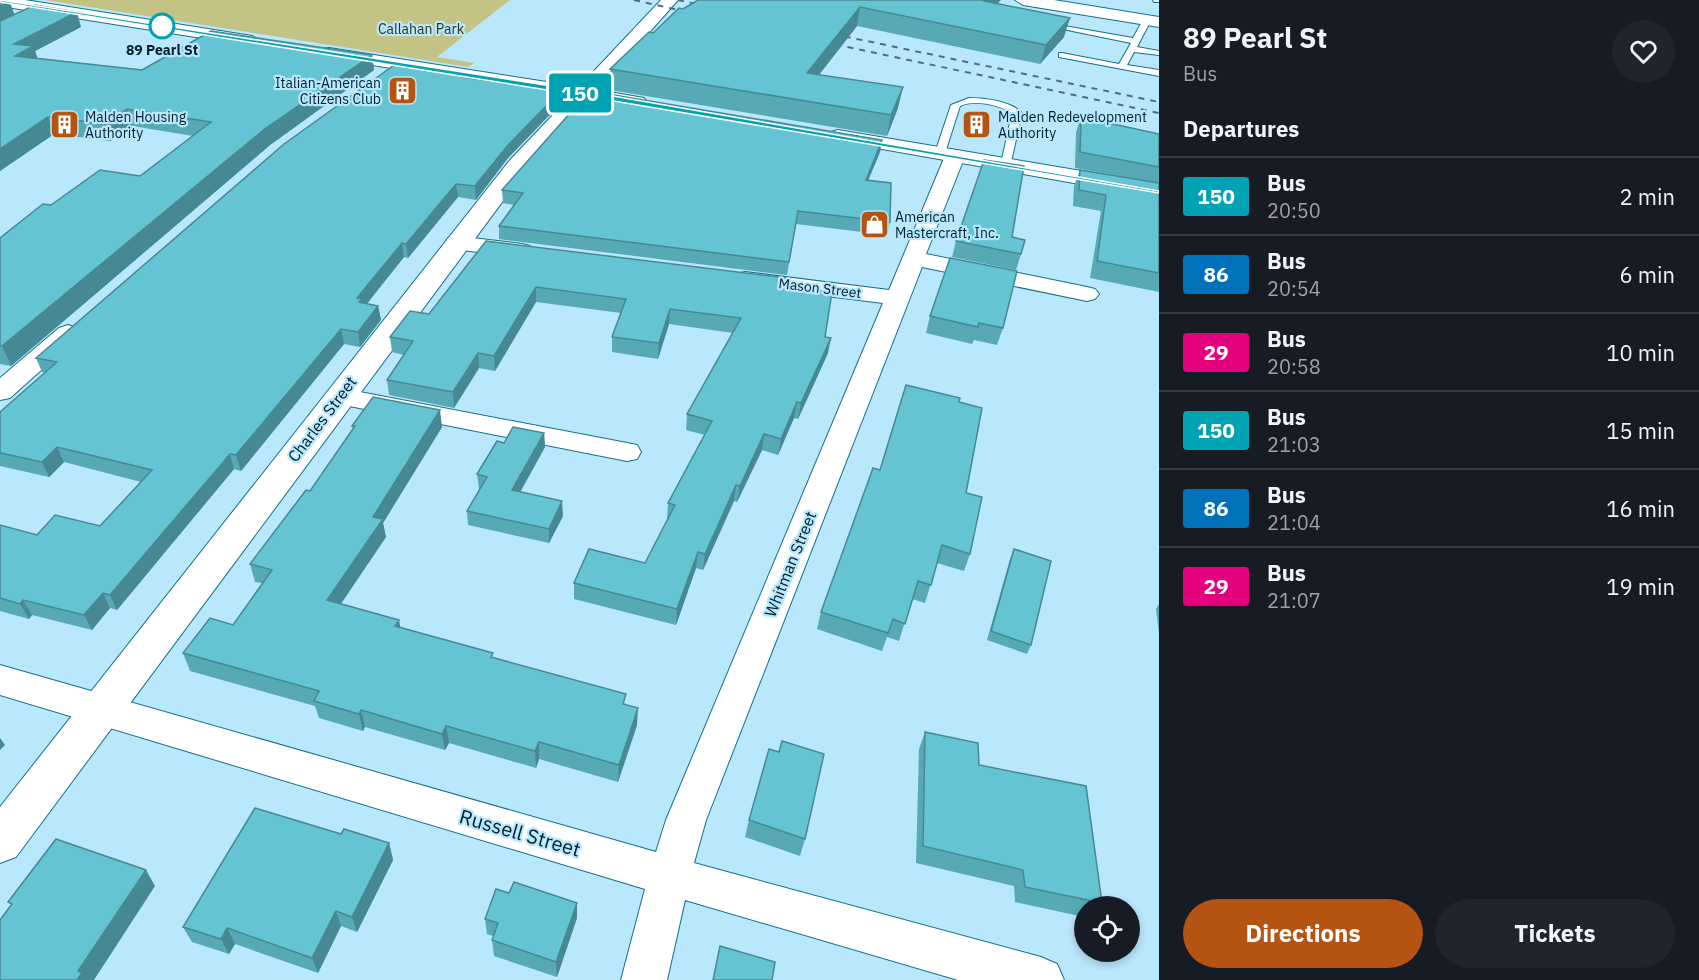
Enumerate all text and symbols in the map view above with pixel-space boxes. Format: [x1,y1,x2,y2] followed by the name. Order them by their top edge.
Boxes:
[149,13,175,39] marker: 89 Pearl St
[1183,19,1327,56] text: 89 Pearl St
[378,20,465,38] park label: Callahan Park
[1612,20,1675,83] button: heart
[126,41,198,59] place label: 89 Pearl St
[1183,60,1217,87] text: Bus
[275,74,381,108] place label: Italian-American Citizens Club
[546,74,614,112] line badge: 150
[386,75,418,107] building icon: Italian-American Citizens Club
[561,79,599,107] text: 150
[85,108,187,142] place label: Malden Housing Authority
[998,108,1147,142] place label: Malden Redevelopment Authority
[48,109,80,141] building icon: Malden Housing Authority
[961,109,993,141] building icon: Malden Redevelopment Authority
[1183,114,1299,143] text: Departures
[1267,168,1306,197] text: Bus
[1197,182,1235,210] text: 150
[1619,182,1675,211] text: 2 min
[1267,197,1321,224] text: 20:50
[895,208,999,242] place label: American Mastercraft, Inc.
[858,209,890,241] shop icon: American Mastercraft, Inc.
[1267,246,1306,275] text: Bus
[1203,260,1229,288] text: 86
[1619,260,1675,289] text: 6 min
[778,274,862,302] street label: Mason Street
[1267,275,1321,302] text: 20:54
[1267,324,1306,353] text: Bus
[1203,338,1229,366] text: 29
[1606,338,1675,367] text: 10 min
[1267,353,1321,380] text: 20:58
[283,372,361,466] street label: Charles Street
[1267,402,1306,431] text: Bus
[1197,416,1235,444] text: 150
[1606,416,1675,445] text: 15 min
[1267,431,1321,458] text: 21:03
[1267,480,1306,509] text: Bus
[1203,494,1229,522] text: 86
[1606,494,1675,523] text: 16 min
[760,508,820,620] street label: Whitman Street
[1267,509,1321,536] text: 21:04
[1267,558,1306,587] text: Bus
[1203,572,1229,600] text: 29
[1606,572,1675,601] text: 19 min
[1267,587,1321,614] text: 21:07
[456,802,584,863] street label: Russell Street
[1074,896,1140,962] map controls
[1074,896,1140,962] button: locate
[1183,899,1423,968] button: Directions
[1435,899,1675,968] button: Tickets

